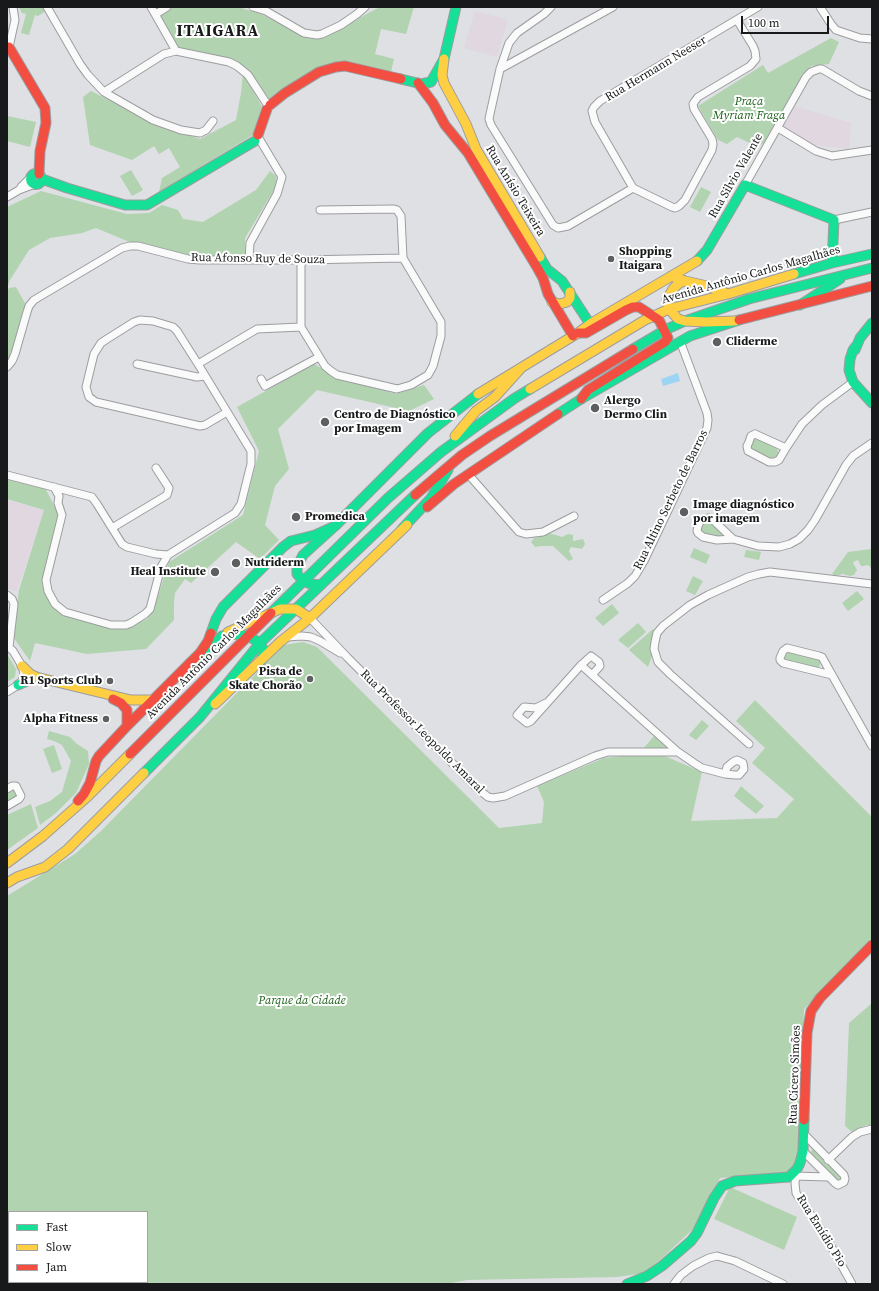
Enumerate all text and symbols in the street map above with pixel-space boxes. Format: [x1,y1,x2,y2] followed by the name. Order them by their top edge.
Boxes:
[743,8,831,34] scale bar
[748,15,780,31] text: 100 m
[177,22,259,42] district label: ITAIGARA
[603,33,709,105] street label: Rua Hermann Neeser
[713,95,785,123] park label: Praça Myriam Fraga
[706,131,766,221] street label: Rua Silvio Valente
[482,143,548,239] street label: Rua Anísio Teixeira
[660,243,842,307] street label: Avenida Antônio Carlos Magalhães
[619,245,672,273] place label: Shopping Itaigara
[191,251,325,267] street label: Rua Afonso Ruy de Souza
[606,254,616,264] marker: Shopping Itaigara
[726,335,777,349] place label: Cliderme
[711,336,723,348] marker: Cliderme
[604,394,667,422] place label: Alergo Dermo Clin
[589,402,601,414] marker: Alergo Dermo Clin
[334,408,456,436] place label: Centro de Diagnóstico por Imagem
[319,416,331,428] marker: Centro de Diagnóstico por Imagem
[631,428,711,572] street label: Rua Altino Serbeto de Barros
[693,498,794,526] place label: Image diagnóstico por imagem
[678,506,690,518] marker: Image diagnóstico por imagem
[305,510,365,524] place label: Promedica
[290,511,302,523] marker: Promedica
[245,556,304,570] place label: Nutriderm
[230,557,242,569] marker: Nutriderm
[131,565,206,579] place label: Heal Institute
[209,566,221,578] marker: Heal Institute
[143,581,285,723] street label: Avenida Antônio Carlos Magalhães
[229,665,302,693] place label: Pista de Skate Chorão
[357,667,487,797] street label: Rua Professor Leopoldo Amaral
[20,674,102,688] place label: R1 Sports Club
[305,674,315,684] marker: Pista de Skate Chorão
[105,676,115,686] marker: R1 Sports Club
[23,712,98,726] place label: Alpha Fitness
[101,714,111,724] marker: Alpha Fitness
[258,994,346,1008] park label: Parque da Cidade
[786,1025,804,1125] street label: Rua Cícero Simões
[793,1192,849,1270] street label: Rua Emídio Pio
[8,1211,148,1283] legend
[46,1219,68,1235] text: Fast
[46,1239,71,1255] text: Slow
[46,1259,67,1275] text: Jam

